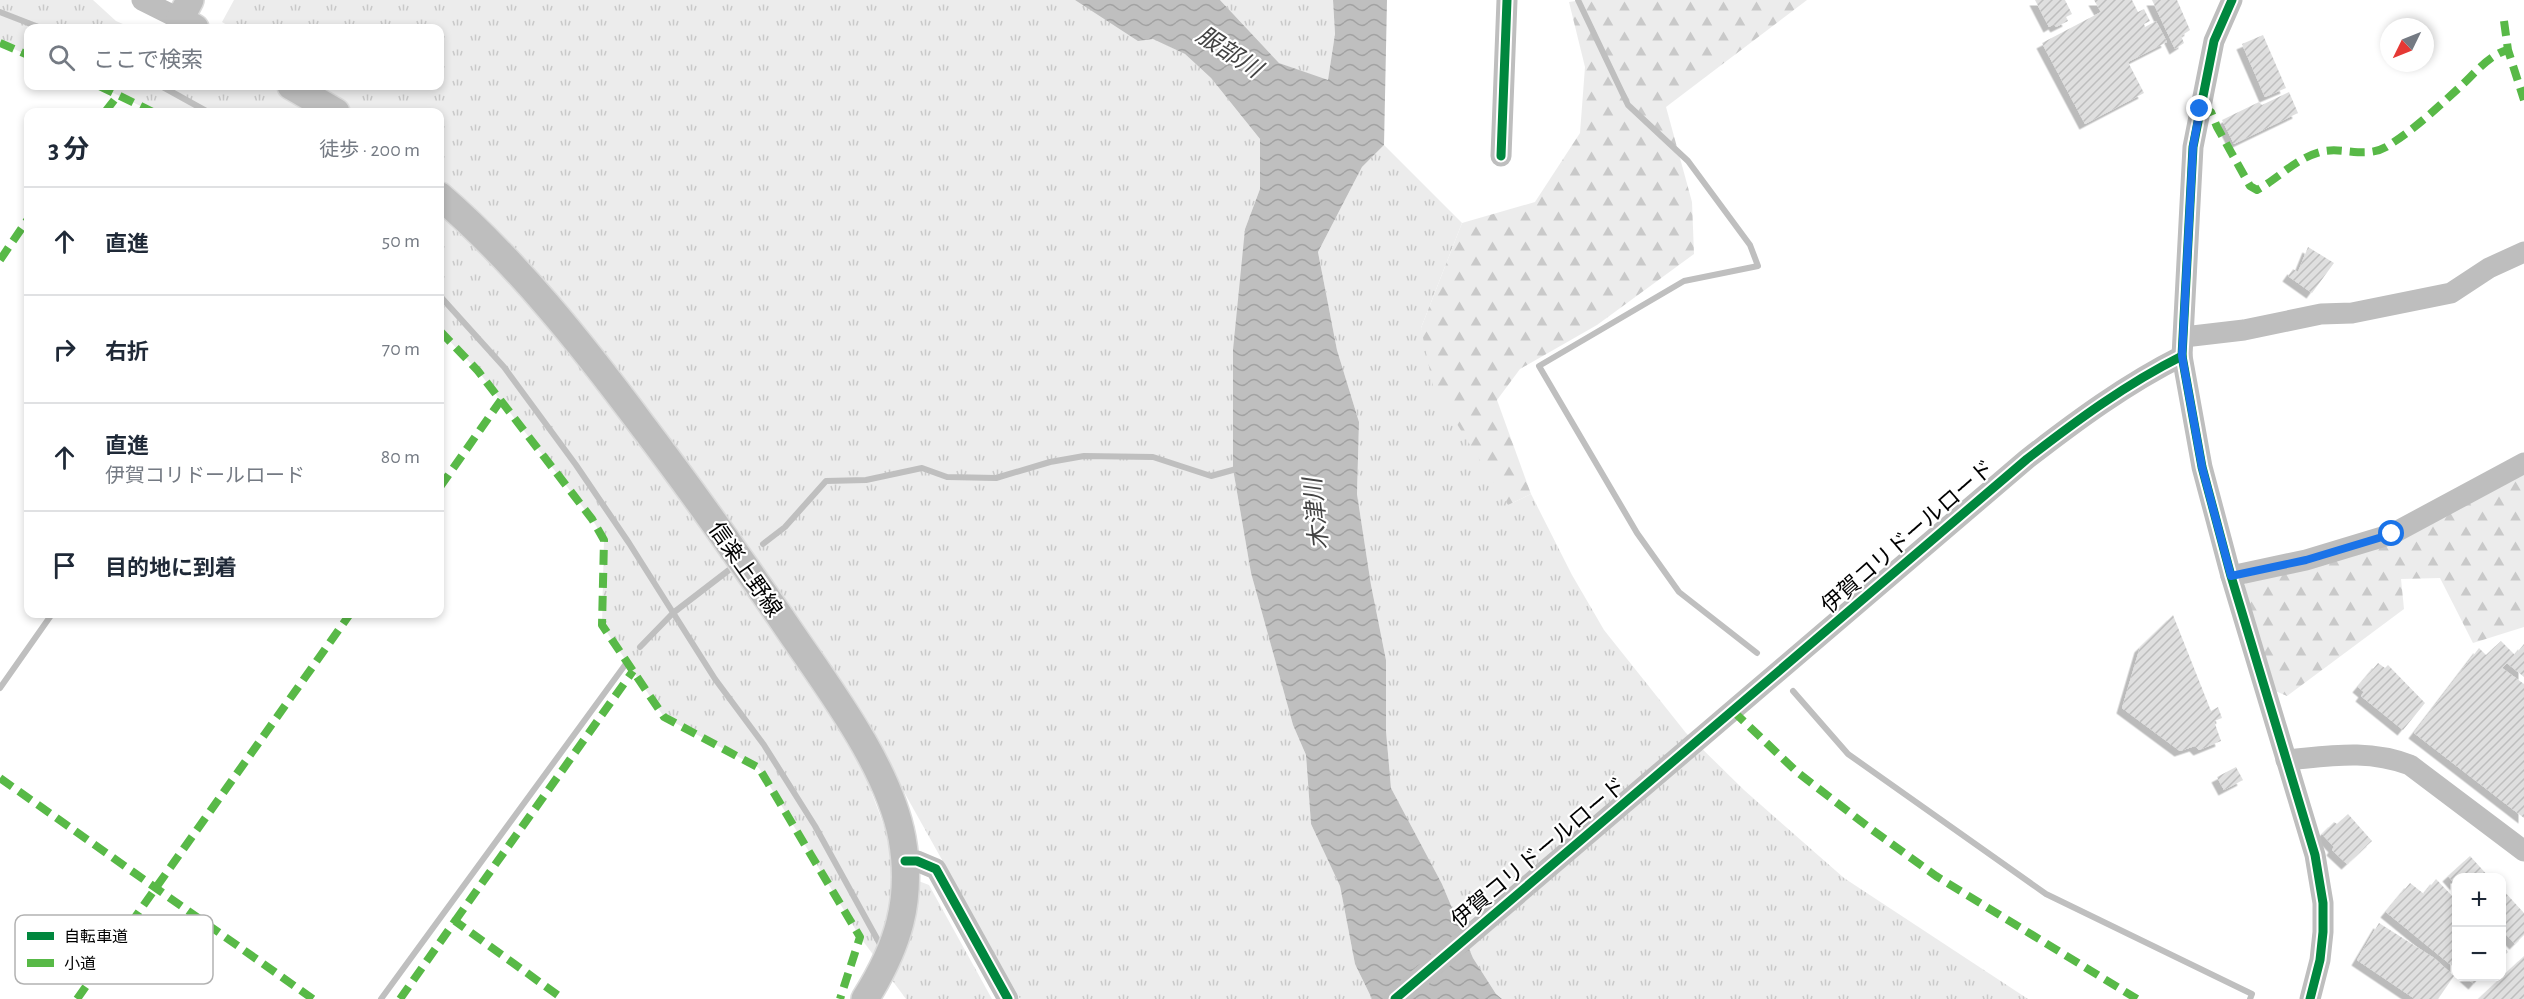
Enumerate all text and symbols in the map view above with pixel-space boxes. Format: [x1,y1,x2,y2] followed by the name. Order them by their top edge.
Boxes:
[2380,18,2434,72] north arrow
[1192,21,1269,84] water label: 服部川
[24,24,444,90] search box
[45,41,78,74] icon: search
[93,49,203,71] text: ここで検索
[2186,95,2212,121] route end
[48,137,89,163] text: 3 分
[319,140,420,160] text: 徒歩 · 200 m
[48,225,81,258] icon: ahead
[382,231,420,251] text: 50 m
[105,233,149,255] text: 直進
[48,333,81,366] icon: right
[382,339,420,359] text: 70 m
[105,341,149,363] text: 右折
[105,435,149,457] text: 直進
[48,441,81,474] icon: ahead
[381,447,420,467] text: 80 m
[1817,456,1998,617] street label: 伊賀コリドールロード
[105,466,305,486] text: 伊賀コリドールロード
[1299,474,1333,551] water label: 木津川
[705,518,787,621] street label: 信楽上野線
[2378,520,2404,546] route start
[48,549,81,582] icon: arrive
[105,557,237,579] text: 目的地に到着
[1447,773,1630,932] street label: 伊賀コリドールロード
[2452,873,2506,981] map controls
[2452,873,2506,927] button: +
[15,915,213,984] legend
[2452,927,2506,981] button: −
[64,928,128,945] text: 自転車道
[64,955,96,972] text: 小道

